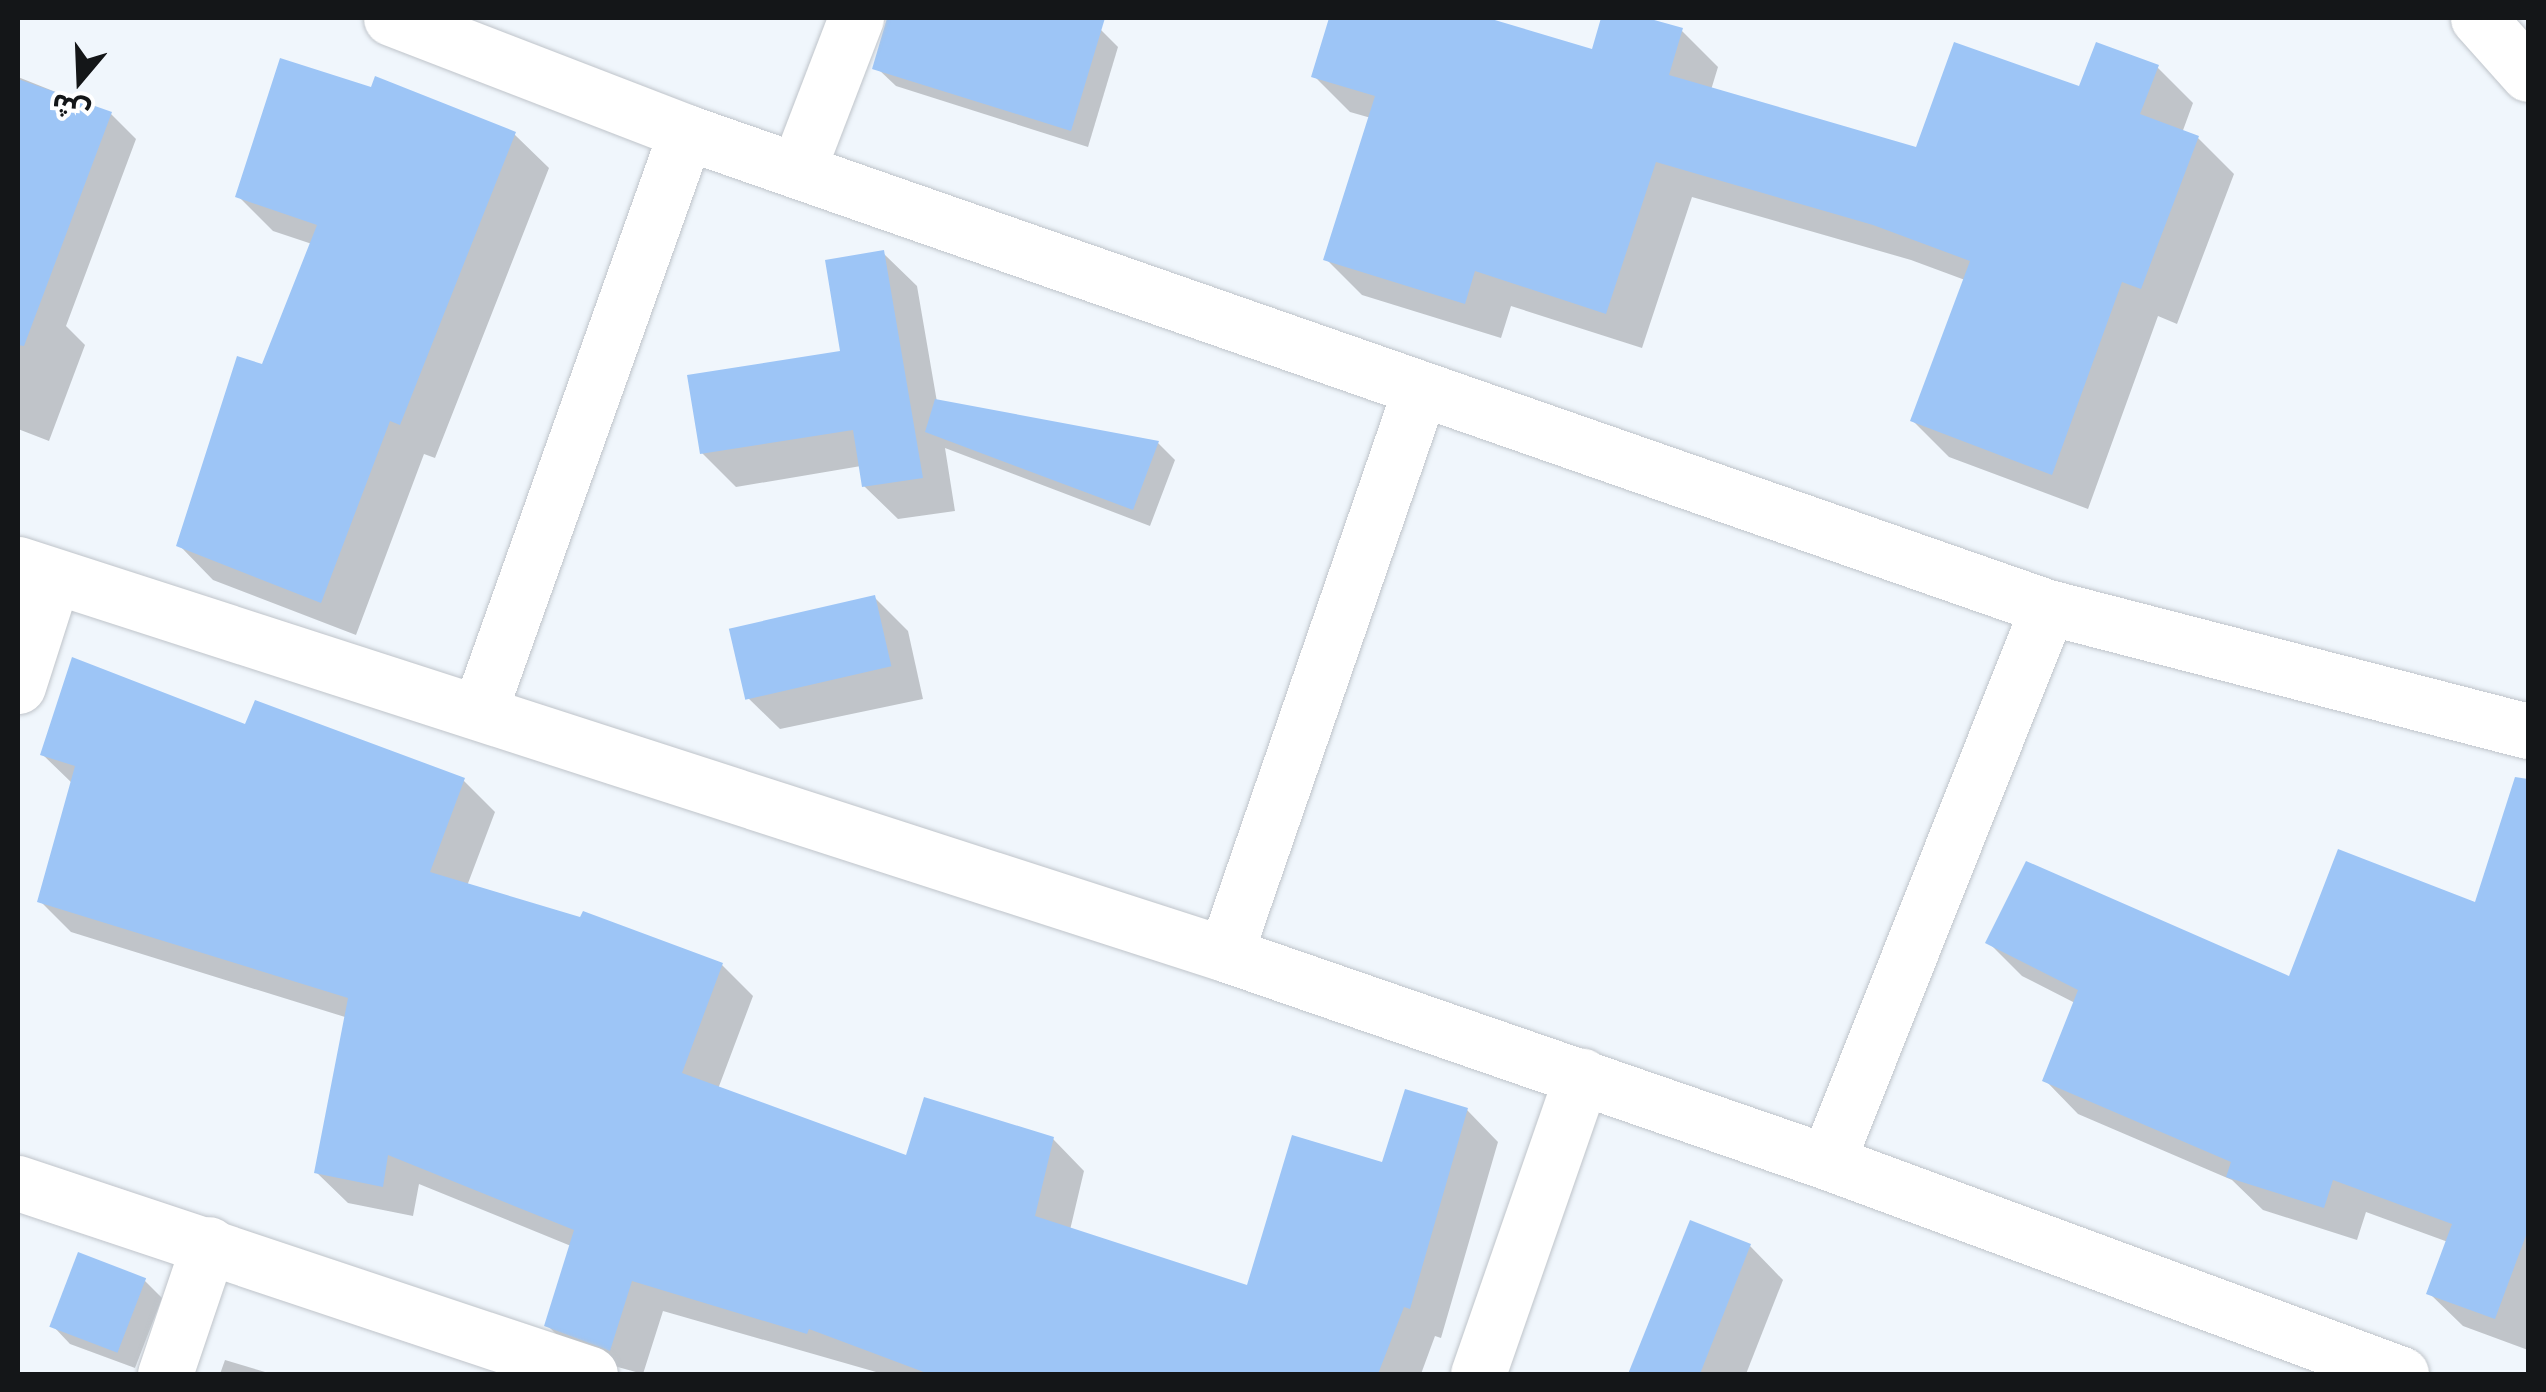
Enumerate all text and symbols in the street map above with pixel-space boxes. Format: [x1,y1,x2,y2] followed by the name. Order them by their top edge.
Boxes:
[30,30,130,130] north arrow
[46,84,95,133] text: ش

